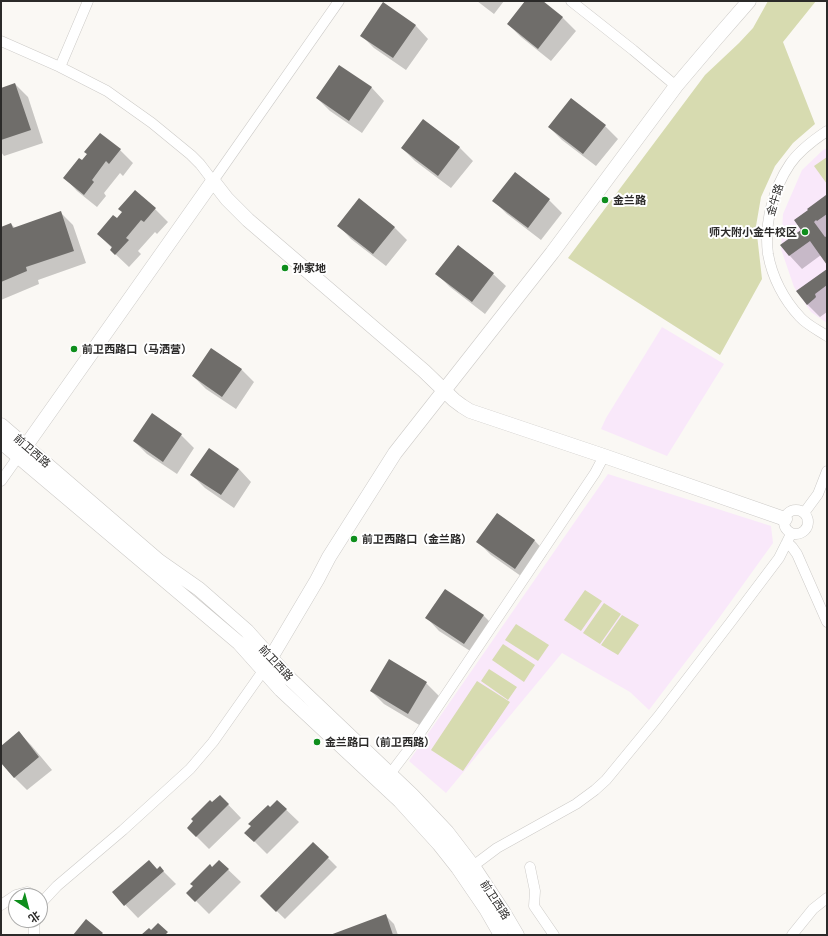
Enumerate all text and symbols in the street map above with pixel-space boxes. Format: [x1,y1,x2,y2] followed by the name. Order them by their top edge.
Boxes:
[764,182,786,218] street label: 金牛路
[613,193,646,207] place label: 金兰路
[600,195,610,205] marker: 金兰路
[709,225,797,239] place label: 师大附小金牛校区
[800,227,810,237] marker: 师大附小金牛校区
[293,261,326,275] place label: 孙家地
[280,263,290,273] marker: 孙家地
[82,342,192,356] place label: 前卫西路口（马洒营）
[69,344,79,354] marker: 前卫西路口（马洒营）
[11,432,53,470] street label: 前卫西路
[362,532,472,546] place label: 前卫西路口（金兰路）
[349,534,359,544] marker: 前卫西路口（金兰路）
[256,642,296,684] street label: 前卫西路
[325,735,435,749] place label: 金兰路口（前卫西路）
[312,737,322,747] marker: 金兰路口（前卫西路）
[477,878,513,922] street label: 前卫西路
[8,888,48,928] north arrow
[26,909,43,926] text: 北

